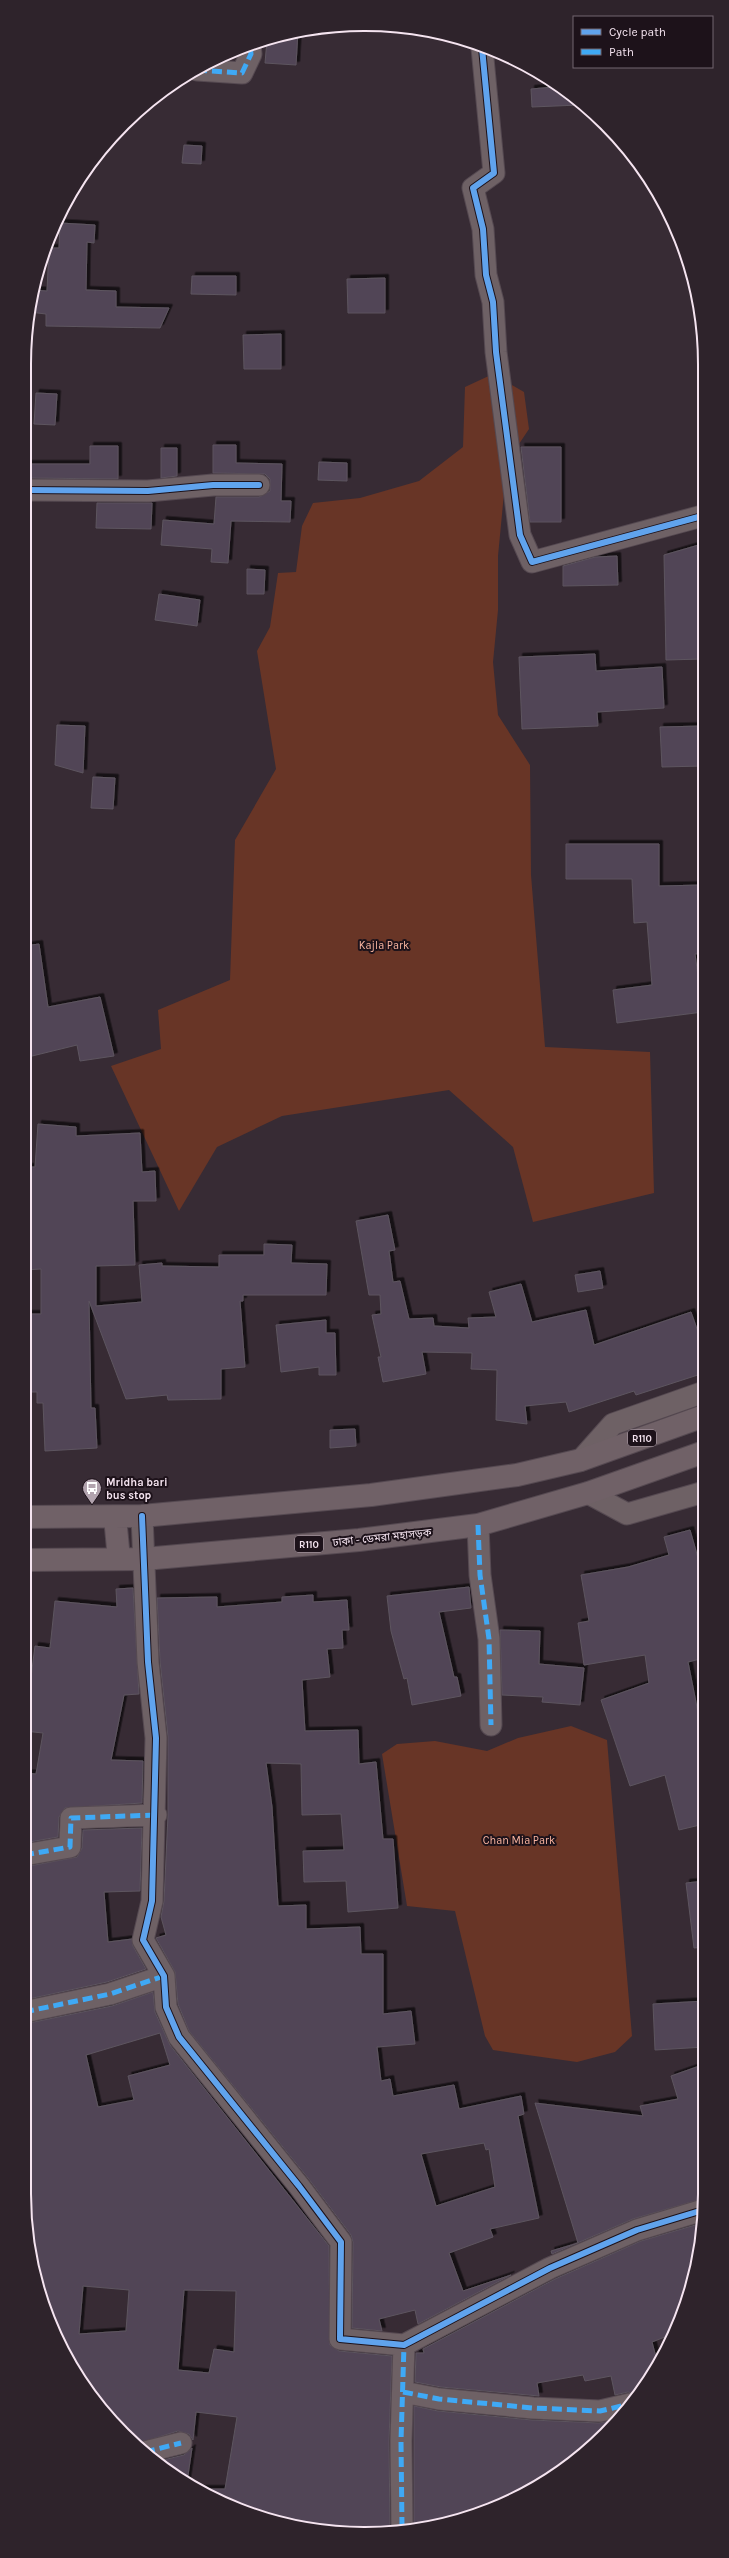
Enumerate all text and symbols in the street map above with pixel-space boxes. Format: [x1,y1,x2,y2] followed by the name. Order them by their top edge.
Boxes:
[573,16,713,68] legend
[609,25,666,39] text: Cycle path
[609,45,634,59] text: Path
[359,939,409,952] park label: Kajla Park
[628,1430,656,1446] road number: R110
[106,1476,168,1502] place label: Mridha bari bus stop
[81,1477,103,1505] bus stop icon: Mridha bari bus stop
[331,1526,432,1549] street label: ঢাকা - ডেমরা মহাসড়ক
[295,1536,323,1552] road number: R110
[483,1834,555,1847] park label: Chan Mia Park

